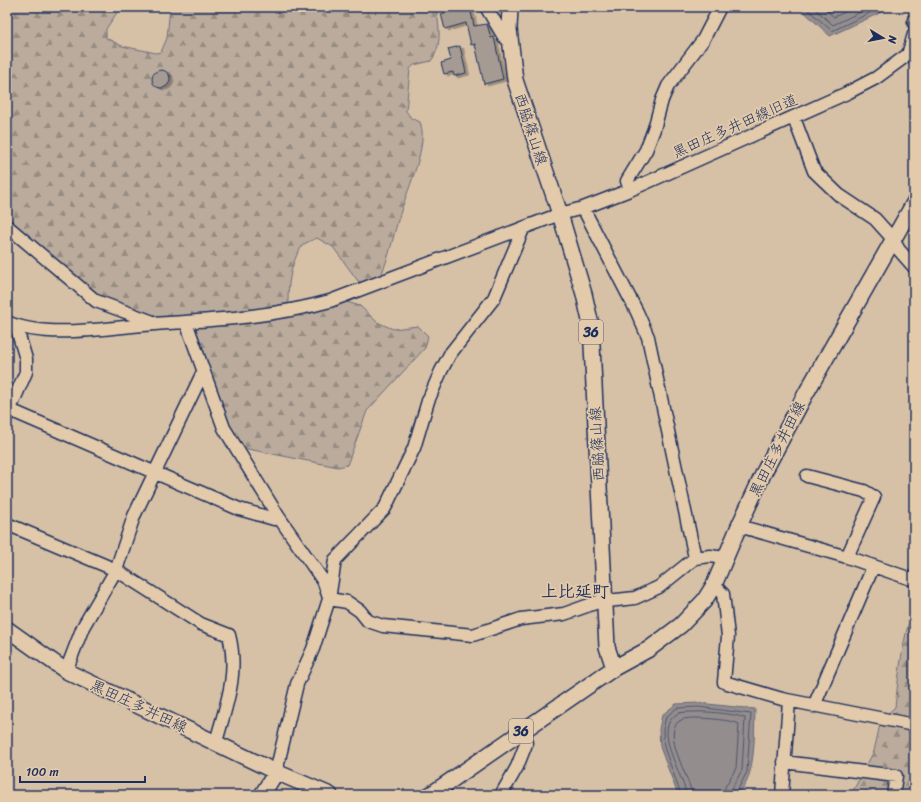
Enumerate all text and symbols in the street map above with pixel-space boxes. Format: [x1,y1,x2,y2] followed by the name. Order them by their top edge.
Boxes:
[863,18,903,58] north arrow
[882,33,903,45] text: N
[668,87,802,165] street label: 黒田庄多井田線旧道
[507,89,555,169] street label: 西脇篠山線
[579,320,603,344] road number: 36
[742,396,812,502] street label: 黒田庄多井田線
[582,406,612,482] street label: 西脇篠山線
[541,576,609,606] district label: 上比延町
[86,672,192,740] street label: 黒田庄多井田線
[509,719,533,743] road number: 36
[20,758,145,784] scale bar
[26,761,59,783] text: 100 m

